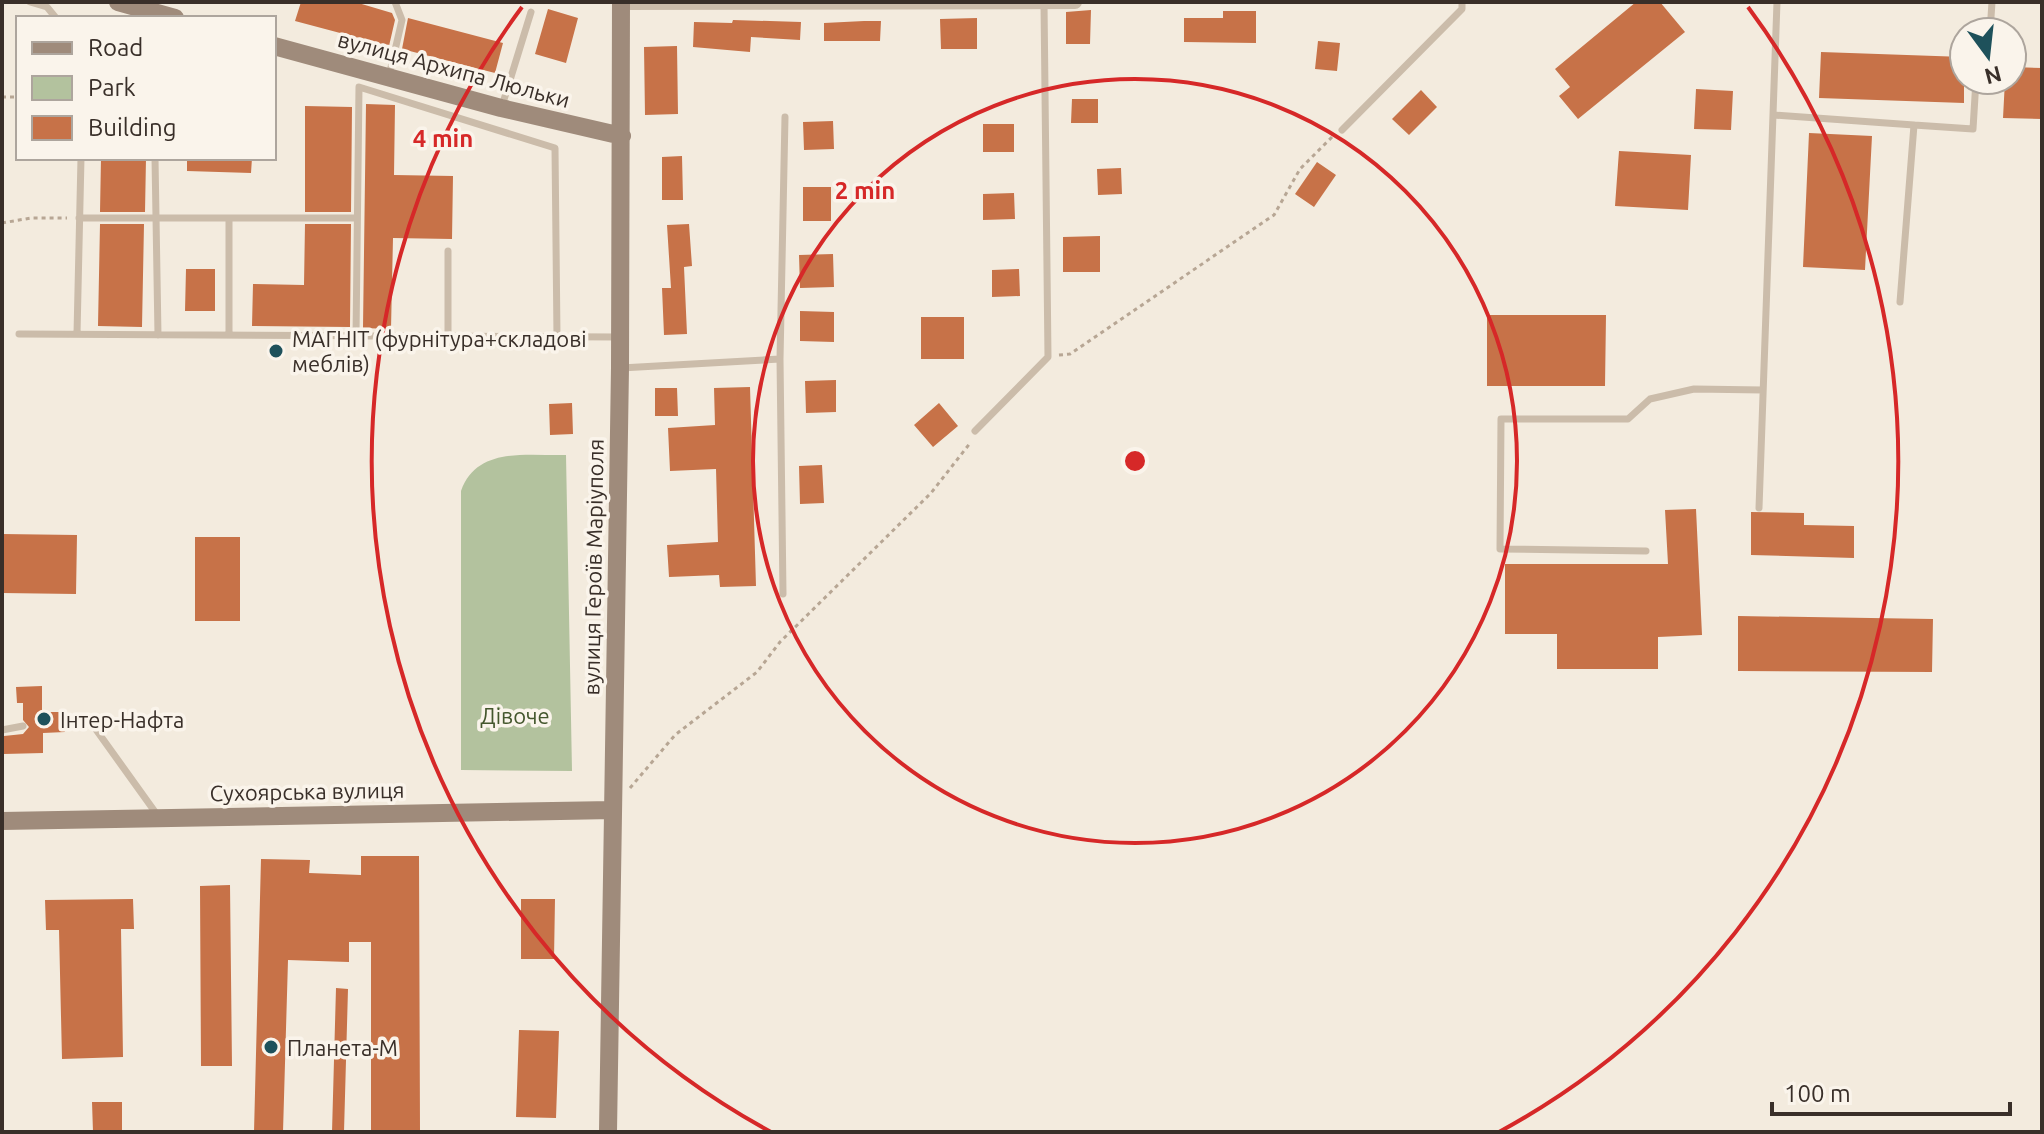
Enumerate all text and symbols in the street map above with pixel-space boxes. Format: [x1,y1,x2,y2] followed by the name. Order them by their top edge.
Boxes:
[16,16,276,160] legend
[1948,16,2028,96] north arrow
[335,26,573,112] street label: вулиця Архипа Люльки
[88,34,143,61] text: Road
[1982,62,2004,90] text: N
[88,74,136,101] text: Park
[88,114,176,141] text: Building
[413,125,473,152] text: 4 min
[835,177,895,204] text: 2 min
[292,326,587,377] place label: МАГНІТ (фурнітура+складові меблів)
[267,342,285,360] marker: МАГНІТ (фурнітура+складові меблів)
[578,439,608,695] street label: вулиця Героїв Маріуполя
[1121,447,1149,475] centre of rings
[480,703,550,728] park label: Дівоче
[60,707,184,732] place label: Інтер-Нафта
[35,710,53,728] marker: Інтер-Нафта
[209,777,405,805] street label: Сухоярська вулиця
[287,1035,398,1060] place label: Планета-М
[262,1038,280,1056] marker: Планета-М
[1772,1066,2010,1116] scale bar
[1784,1080,1851,1107] text: 100 m

